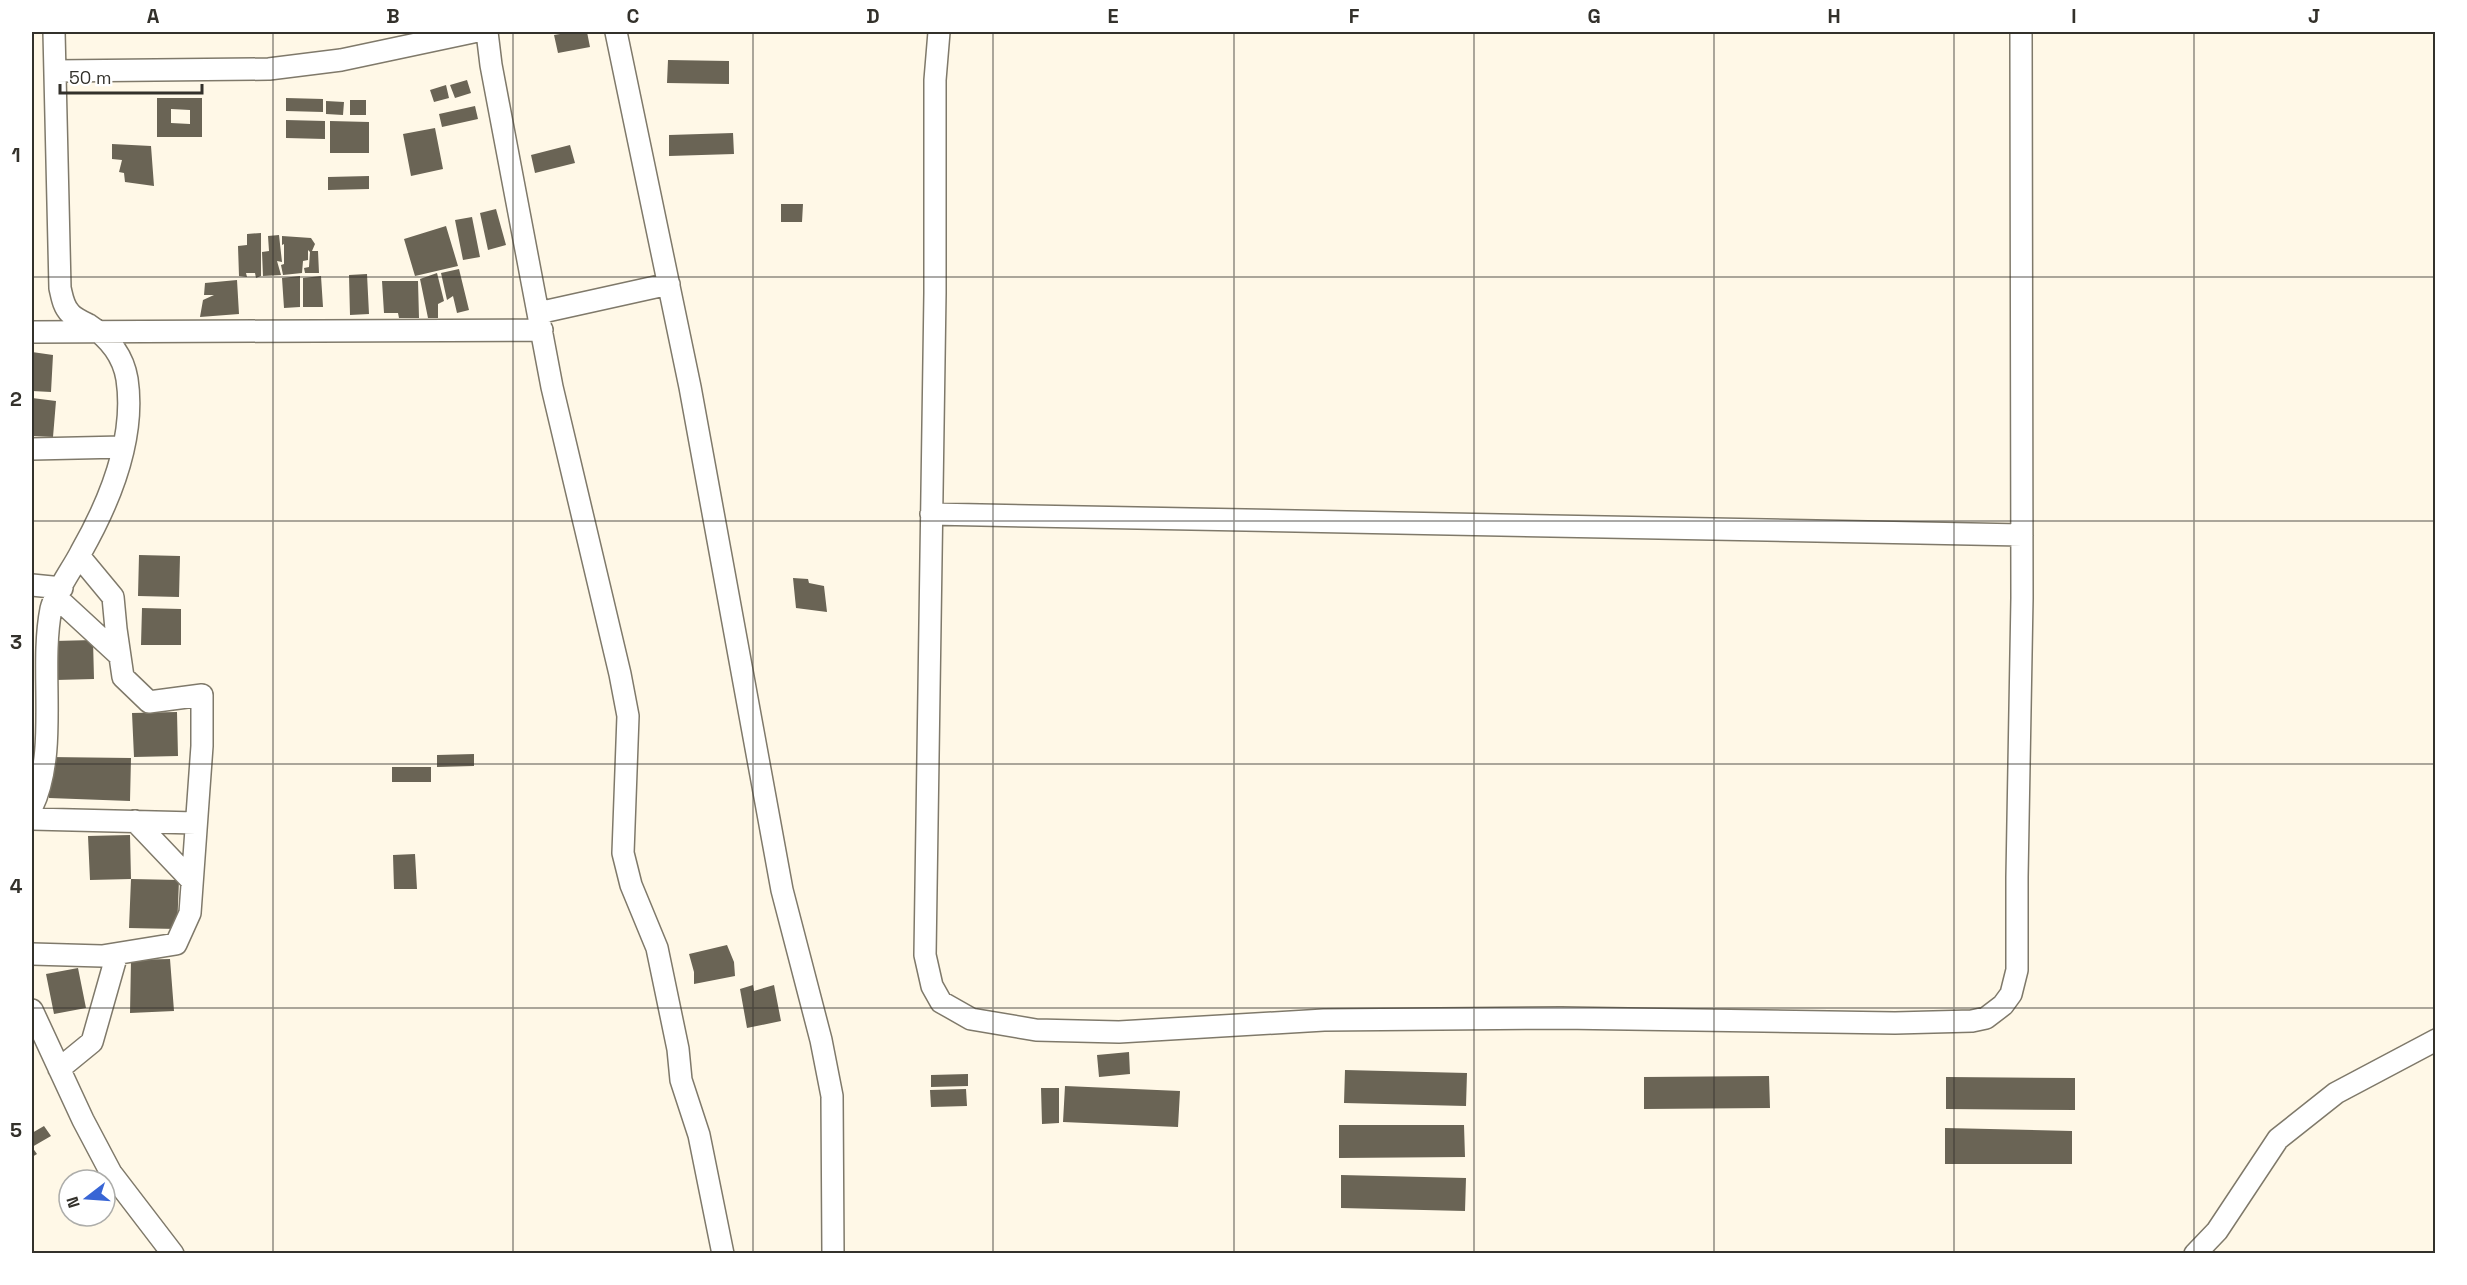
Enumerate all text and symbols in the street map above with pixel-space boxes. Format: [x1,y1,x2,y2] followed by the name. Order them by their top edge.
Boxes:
[147,3,160,29] text: A
[386,3,400,29] text: B
[627,3,640,29] text: C
[866,3,880,29] text: D
[1107,3,1119,29] text: E
[1349,3,1360,29] text: F
[1587,3,1601,29] text: G
[1827,3,1841,29] text: H
[2071,3,2077,29] text: I
[2308,3,2320,29] text: J
[60,57,202,95] scale bar
[69,66,111,89] text: 50 m
[11,142,21,168] text: 1
[10,386,22,412] text: 2
[10,629,22,655] text: 3
[10,873,23,899] text: 4
[10,1117,22,1143] text: 5
[57,1168,117,1228] north arrow
[62,1194,85,1210] text: N

